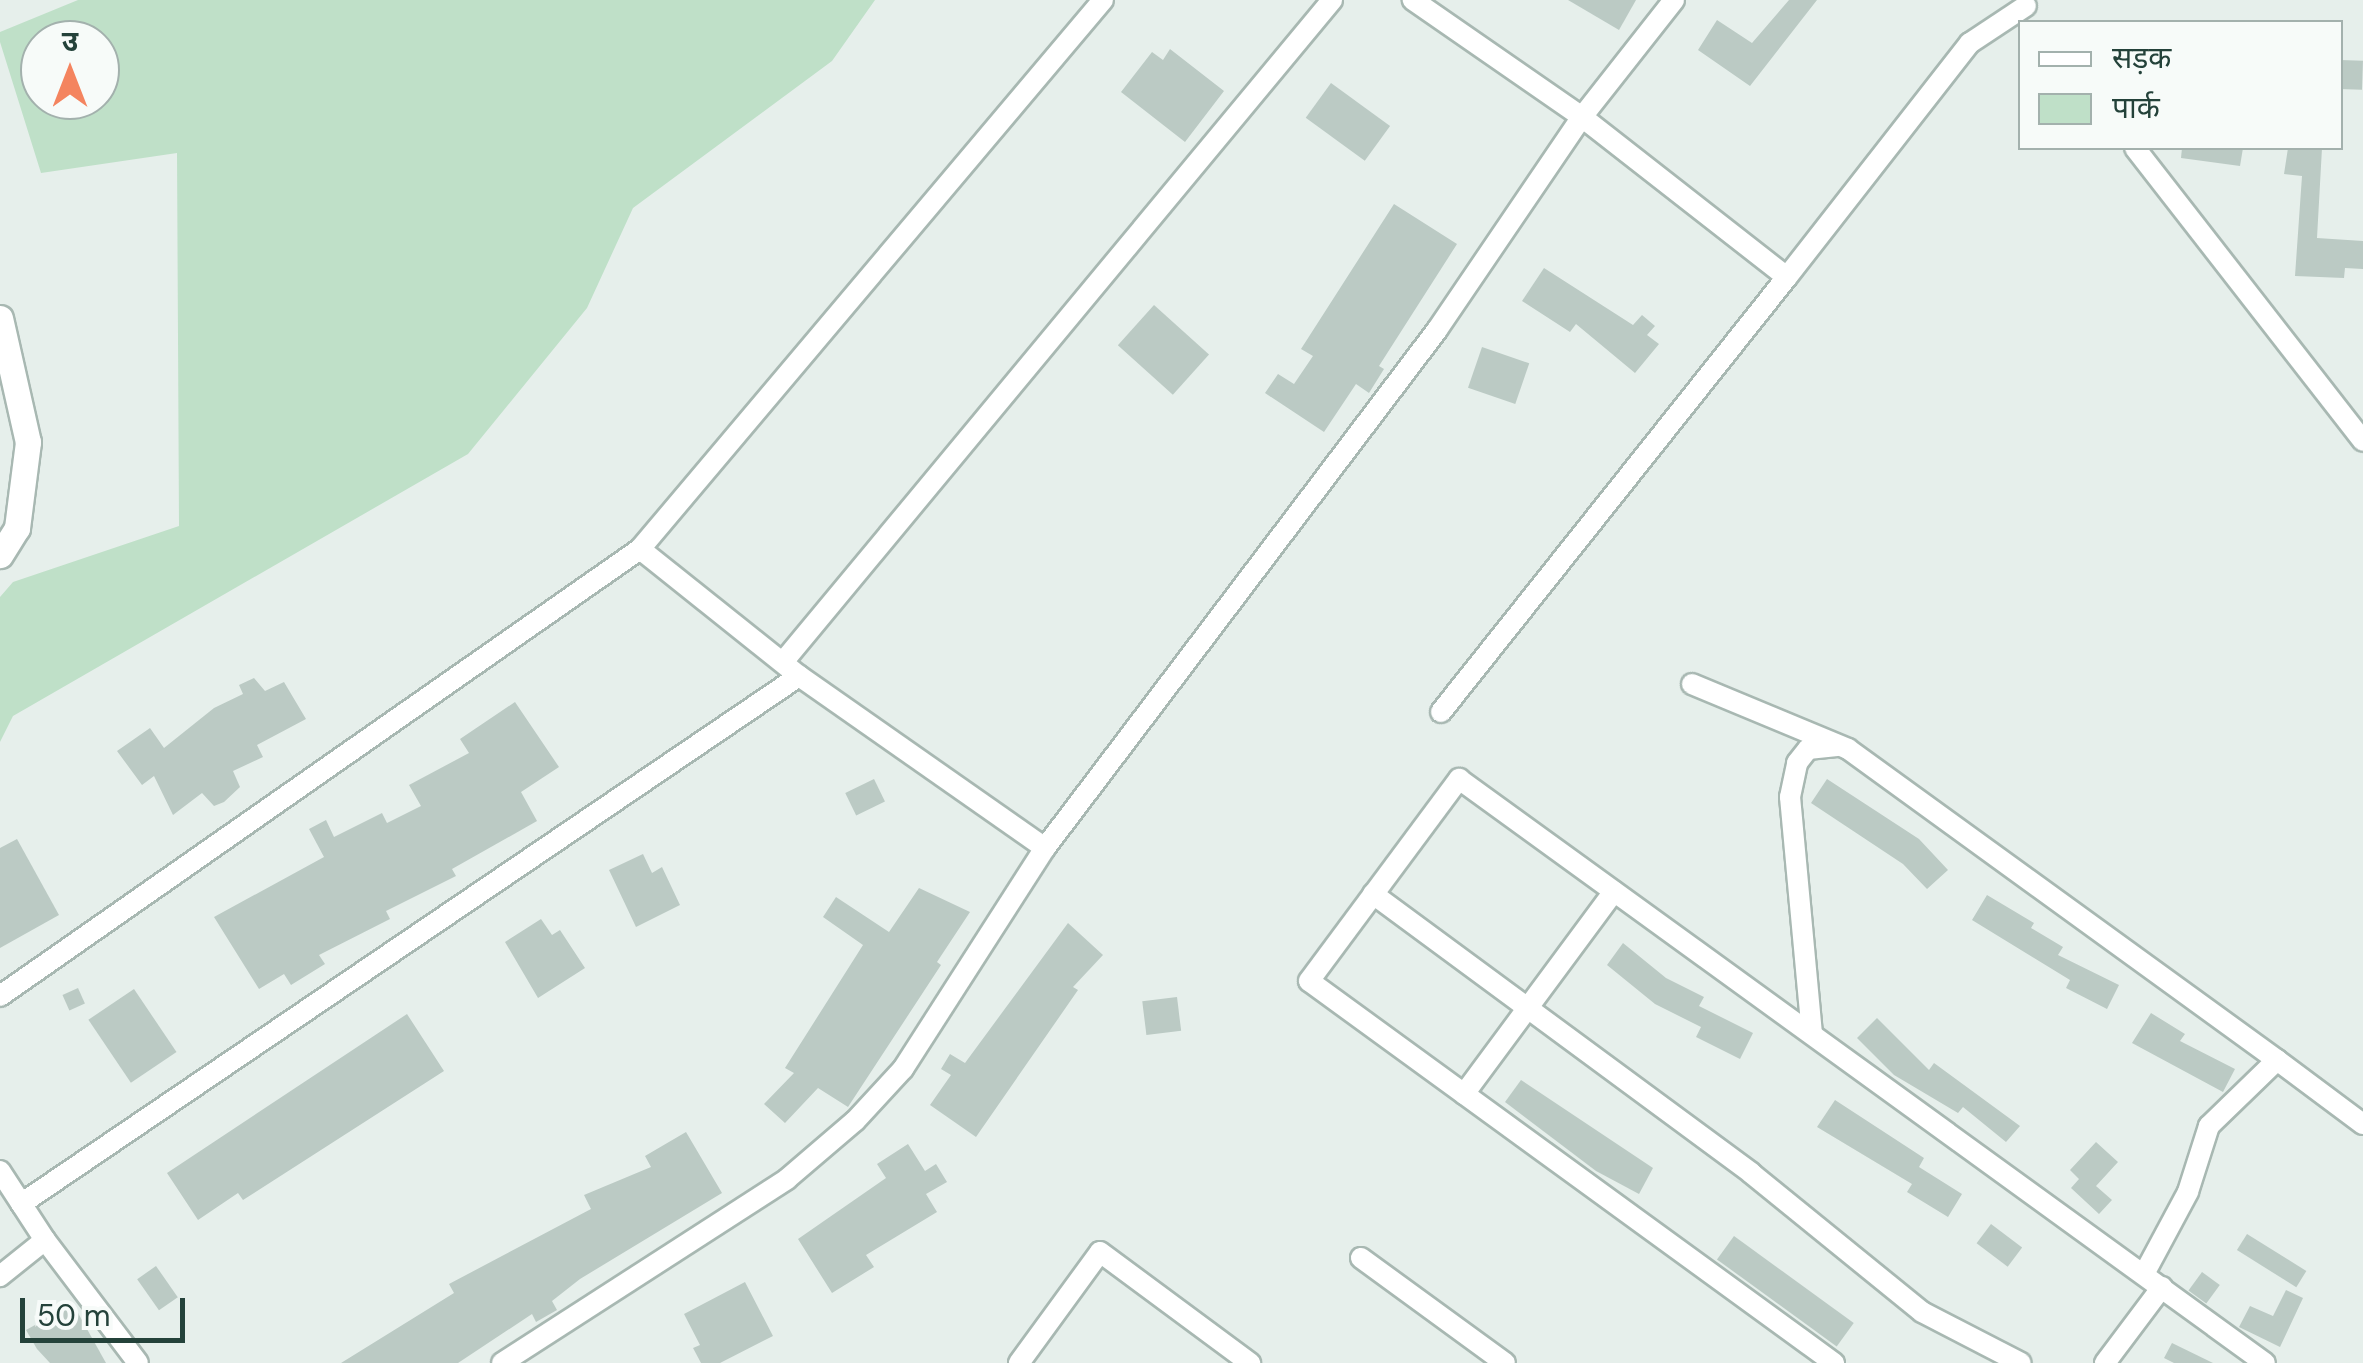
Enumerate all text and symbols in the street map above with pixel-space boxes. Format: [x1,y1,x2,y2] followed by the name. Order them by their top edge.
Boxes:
[20,20,120,120] north arrow
[2018,20,2343,150] legend
[62,23,78,60] text: उ
[2112,38,2171,77] text: सड़क
[2112,88,2160,127] text: पार्क
[25,1278,190,1340] scale bar
[37,1296,111,1335] text: 50 m

